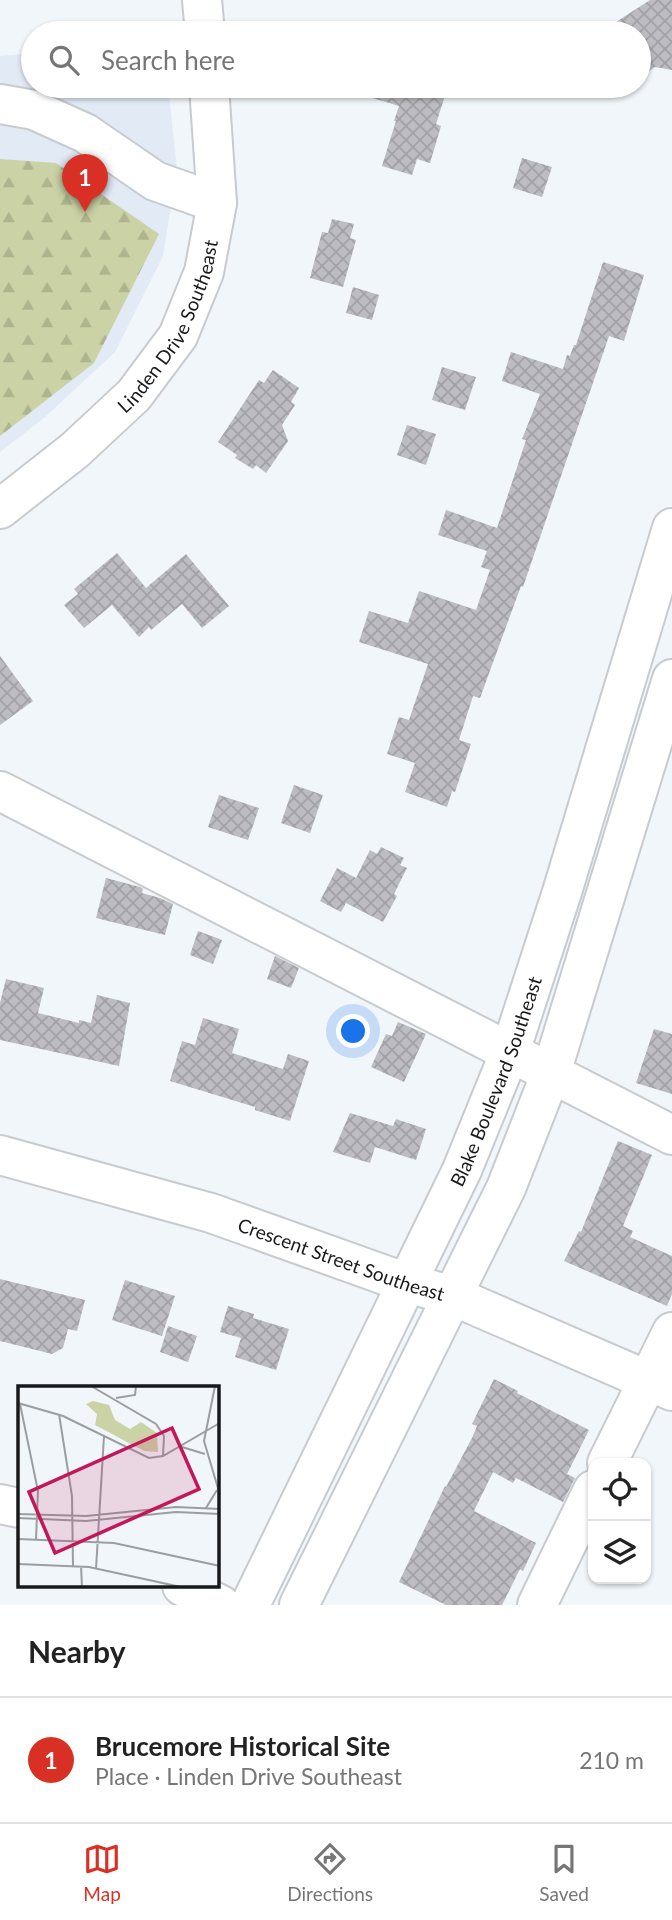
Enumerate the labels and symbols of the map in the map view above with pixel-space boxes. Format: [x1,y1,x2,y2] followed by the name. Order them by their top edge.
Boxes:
[62,154,108,212] pin: 1
[112,238,221,417] street label: Linden Drive Southeast
[445,973,545,1190] street label: Blake Boulevard Southeast
[336,1014,370,1048] your location
[235,1212,447,1305] street label: Crescent Street Southeast
[18,1386,219,1588] inset map

